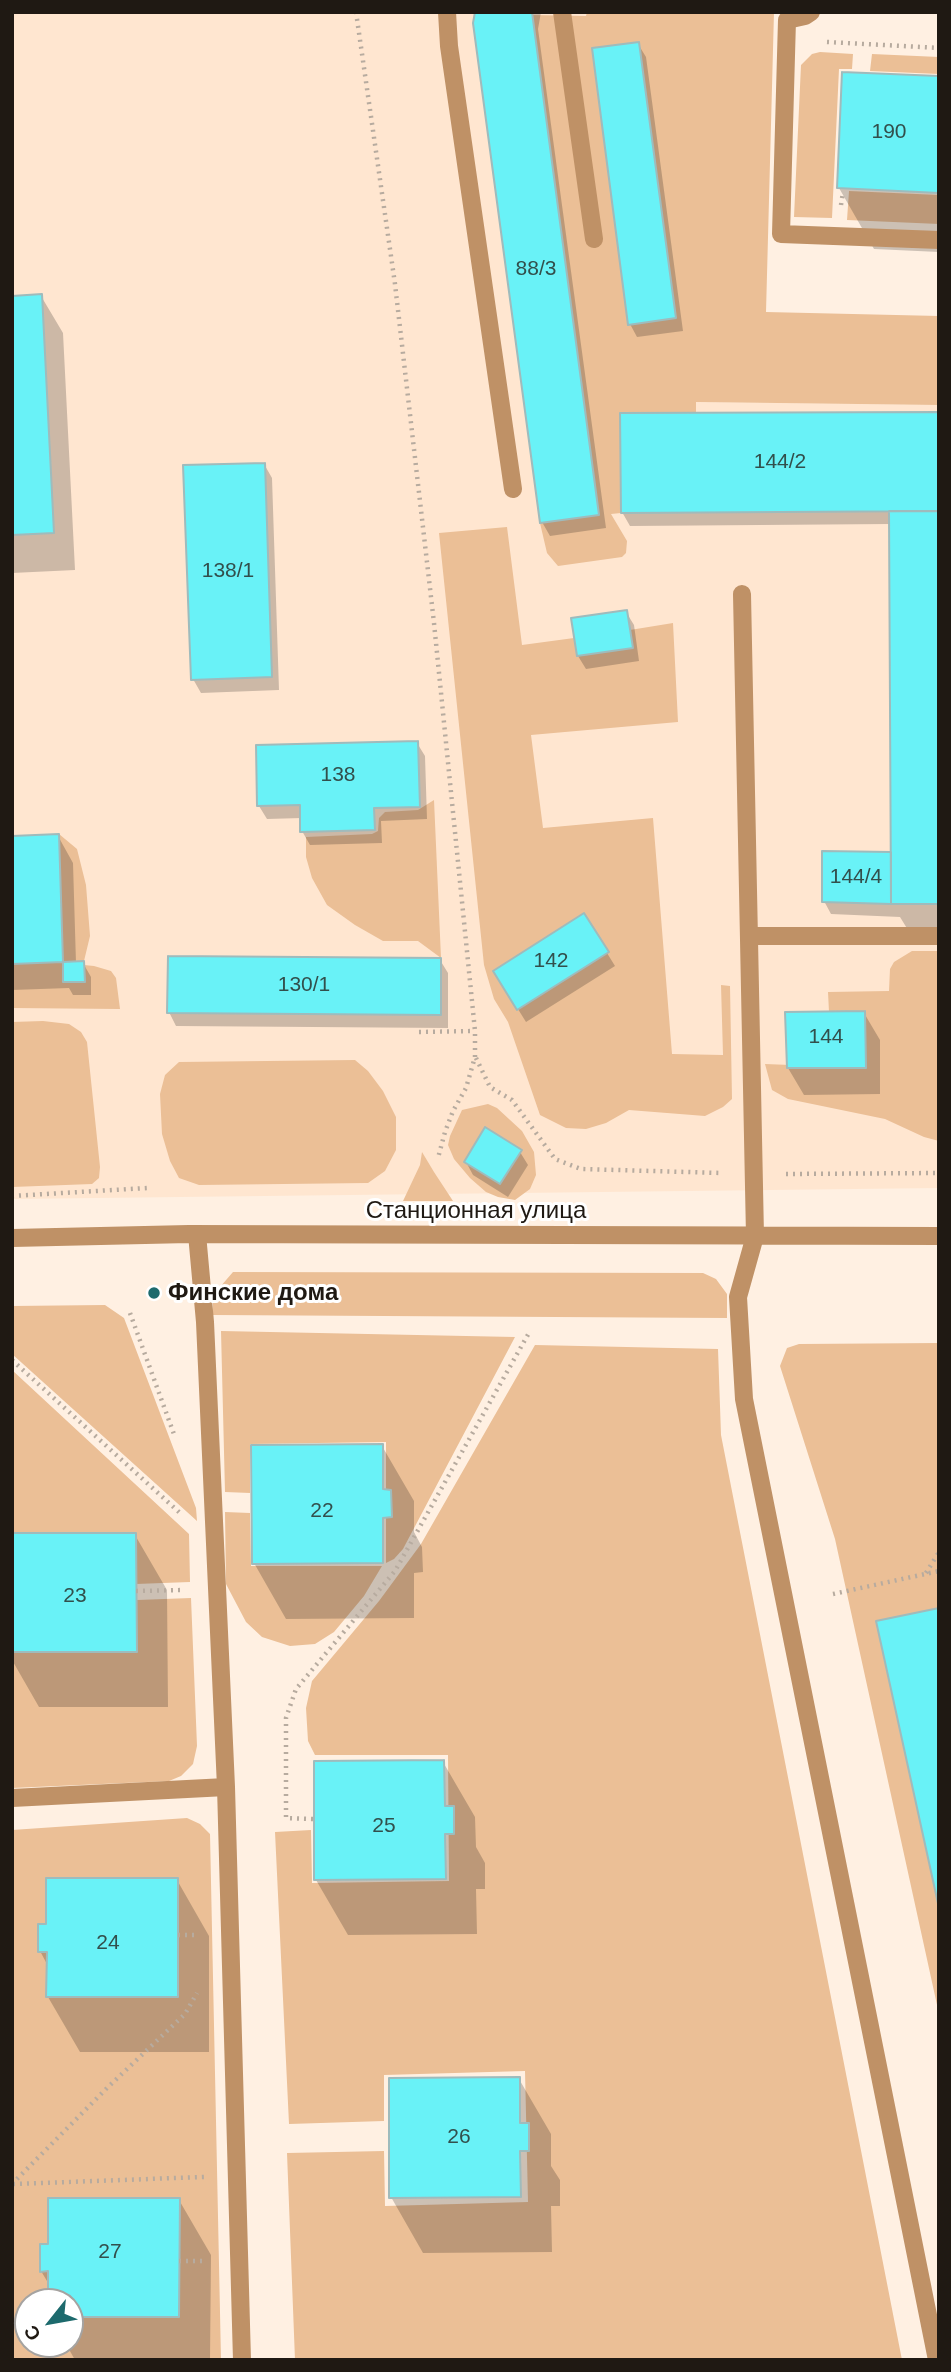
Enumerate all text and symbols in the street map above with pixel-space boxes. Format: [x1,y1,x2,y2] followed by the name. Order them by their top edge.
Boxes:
[871,119,907,145] house number: 190
[516,256,556,282] house number: 88/3
[754,449,806,475] house number: 144/2
[202,558,254,584] house number: 138/1
[320,762,356,788] house number: 138
[830,864,882,890] house number: 144/4
[533,948,569,974] house number: 142
[278,972,330,998] house number: 130/1
[808,1024,844,1050] house number: 144
[366,1197,586,1225] street label: Станционная улица
[168,1279,338,1307] place label: Финские дома
[146,1285,162,1301] marker: Финские дома
[310,1498,334,1524] house number: 22
[63,1583,87,1609] house number: 23
[372,1813,396,1839] house number: 25
[96,1930,120,1956] house number: 24
[447,2124,471,2150] house number: 26
[98,2239,122,2265] house number: 27
[14,2288,84,2358] north arrow
[20,2322,45,2344] text: С

